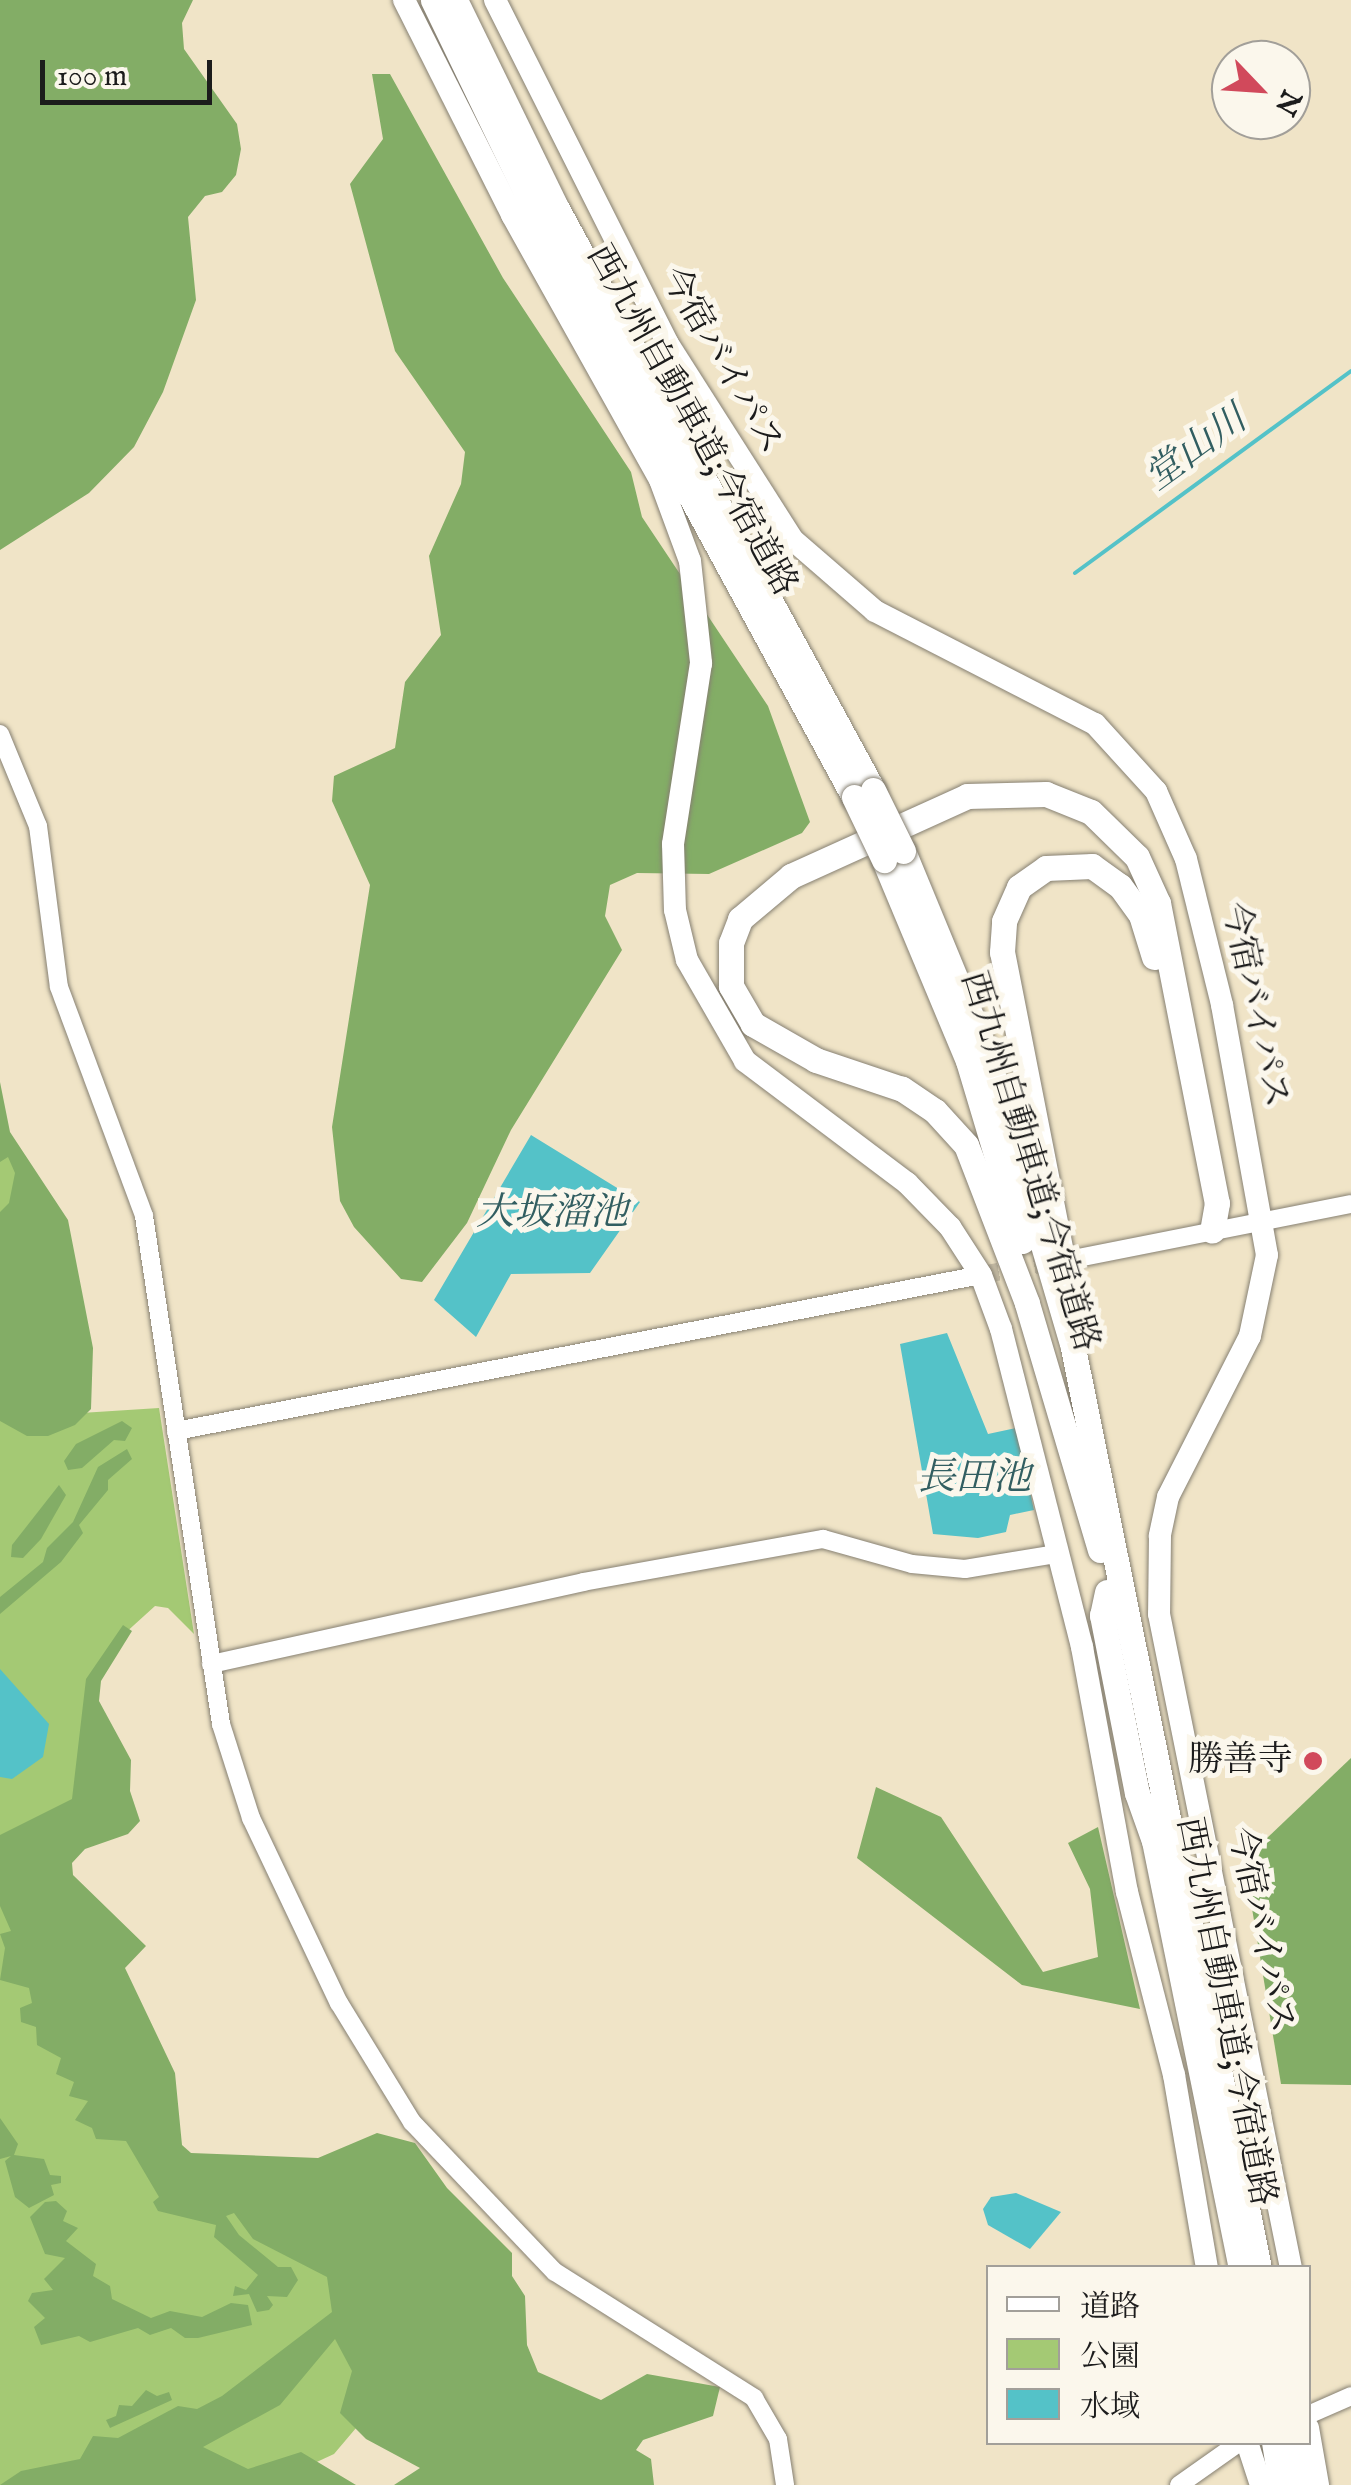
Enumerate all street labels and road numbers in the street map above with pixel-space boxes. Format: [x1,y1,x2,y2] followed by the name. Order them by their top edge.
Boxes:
[577,238,805,604] street label: 西九州自動車道;今宿道路
[650,260,792,462] street label: 今宿バイパス
[1212,898,1296,1112] street label: 今宿バイパス
[951,967,1107,1357] street label: 西九州自動車道;今宿道路
[1167,1814,1283,2210] street label: 西九州自動車道;今宿道路
[1218,1823,1302,2037] street label: 今宿バイパス

